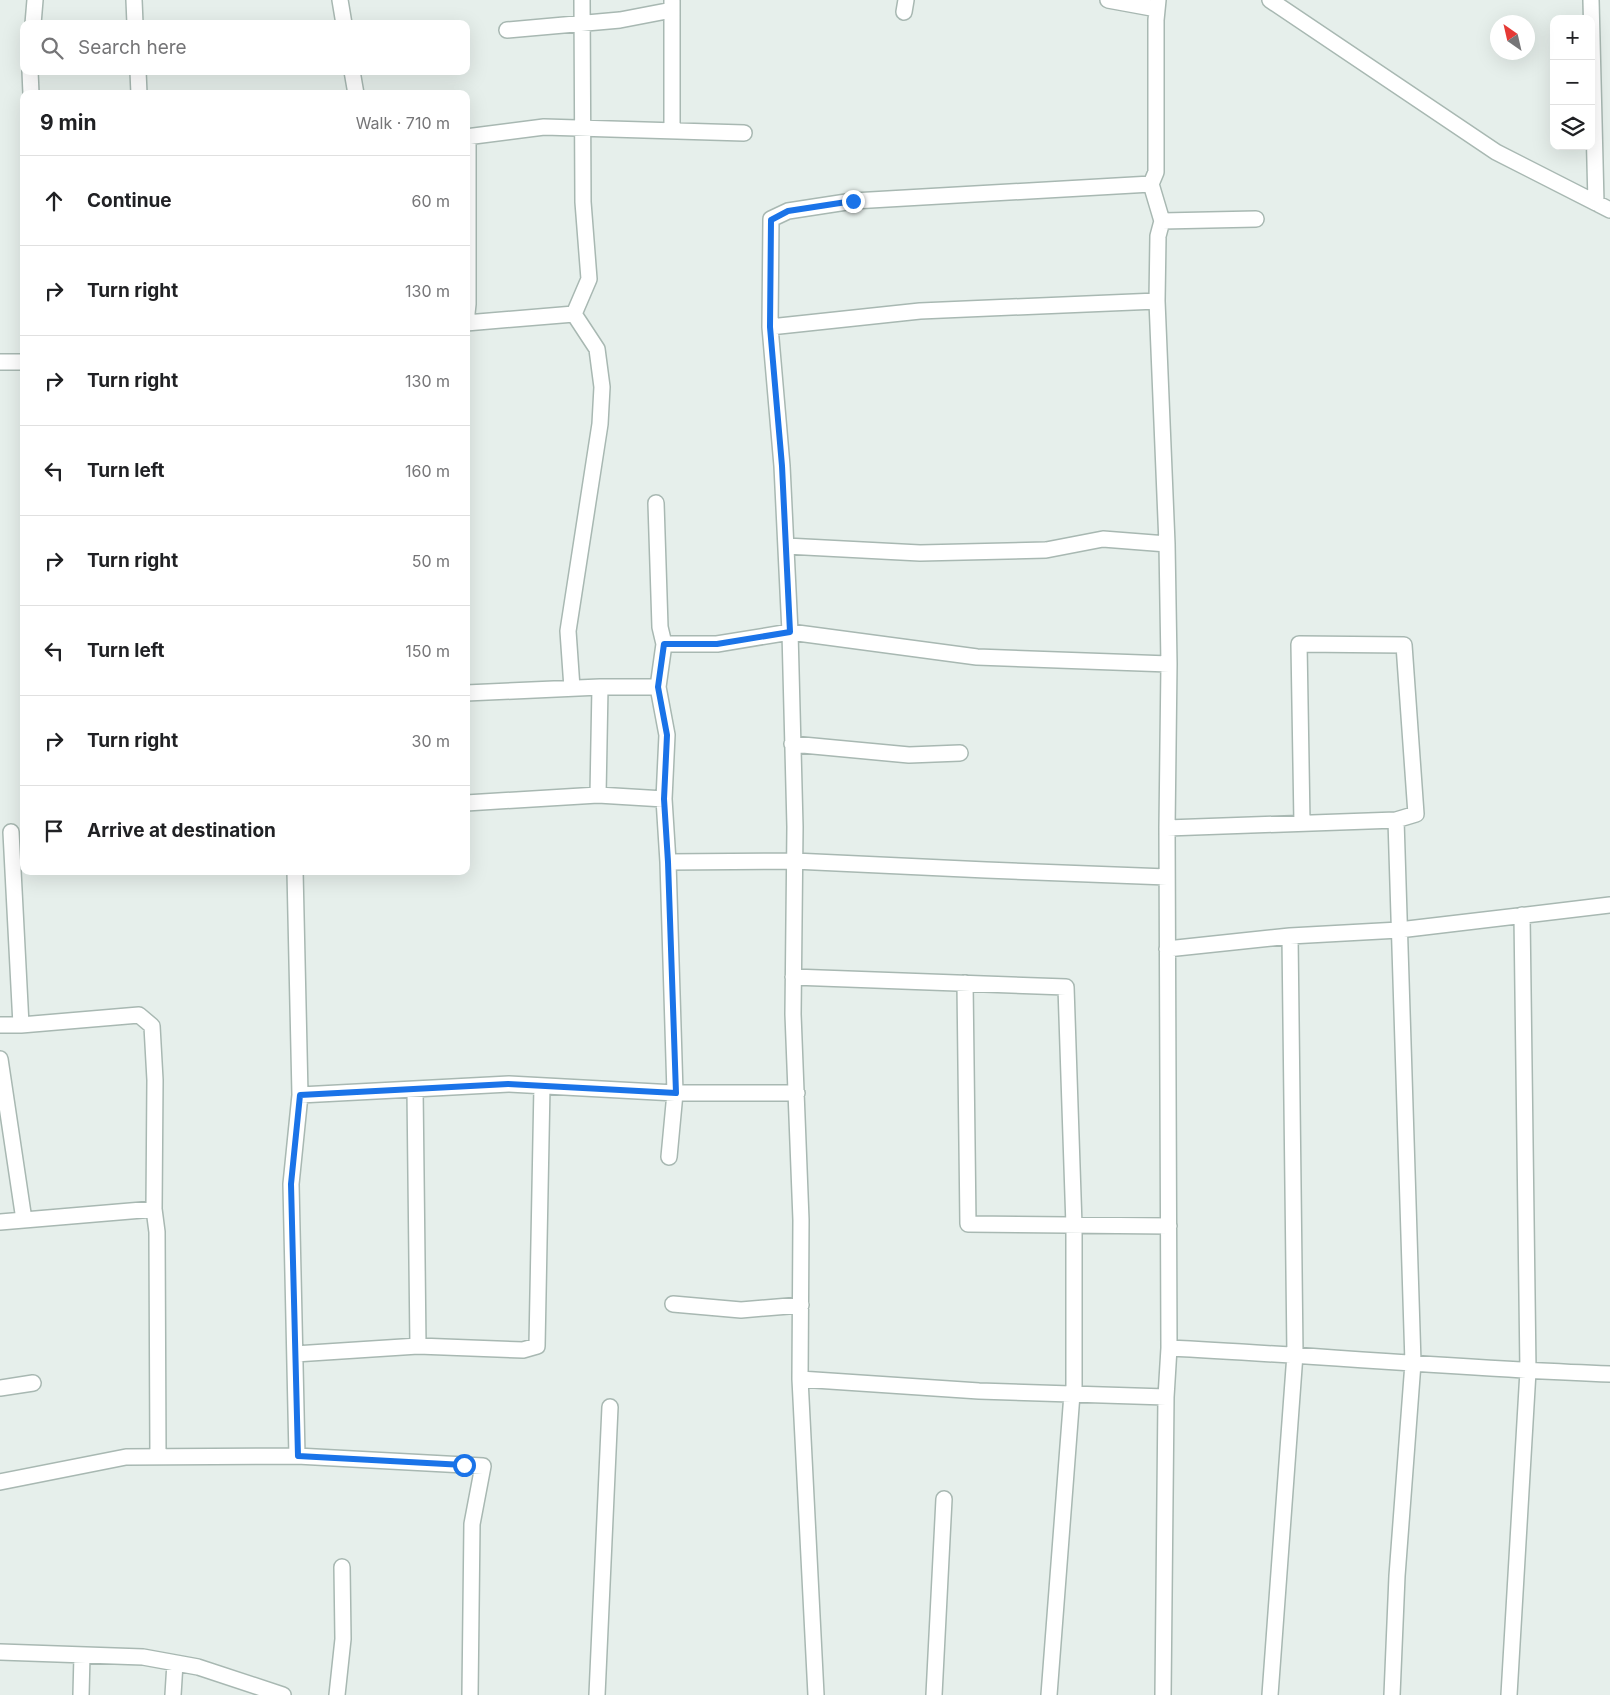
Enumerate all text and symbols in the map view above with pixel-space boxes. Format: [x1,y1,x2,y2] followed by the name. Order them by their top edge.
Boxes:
[1490,15,1535,60] north arrow
[1550,15,1595,150] map controls
[1550,15,1595,60] button: +
[20,20,470,75] search box
[38,34,66,62] icon: search
[78,36,187,59] text: Search here
[1550,60,1595,105] button: −
[1550,105,1595,150] button: layers
[40,110,97,135] text: 9 min
[356,113,450,133] text: Walk · 710 m
[40,187,68,215] icon: ahead
[87,189,172,212] text: Continue
[842,190,865,213] route end
[411,191,450,211] text: 60 m
[40,277,68,305] icon: right
[87,279,178,302] text: Turn right
[405,281,450,301] text: 130 m
[40,367,68,395] icon: right
[87,369,178,392] text: Turn right
[405,371,450,391] text: 130 m
[40,457,68,485] icon: left
[87,459,165,482] text: Turn left
[405,461,450,481] text: 160 m
[40,547,68,575] icon: right
[87,549,178,572] text: Turn right
[412,551,450,571] text: 50 m
[40,637,68,665] icon: left
[87,639,165,662] text: Turn left
[405,641,450,661] text: 150 m
[40,727,68,755] icon: right
[87,729,178,752] text: Turn right
[412,731,450,751] text: 30 m
[40,817,68,845] icon: arrive
[87,819,276,842] text: Arrive at destination
[453,1454,476,1477] route start

